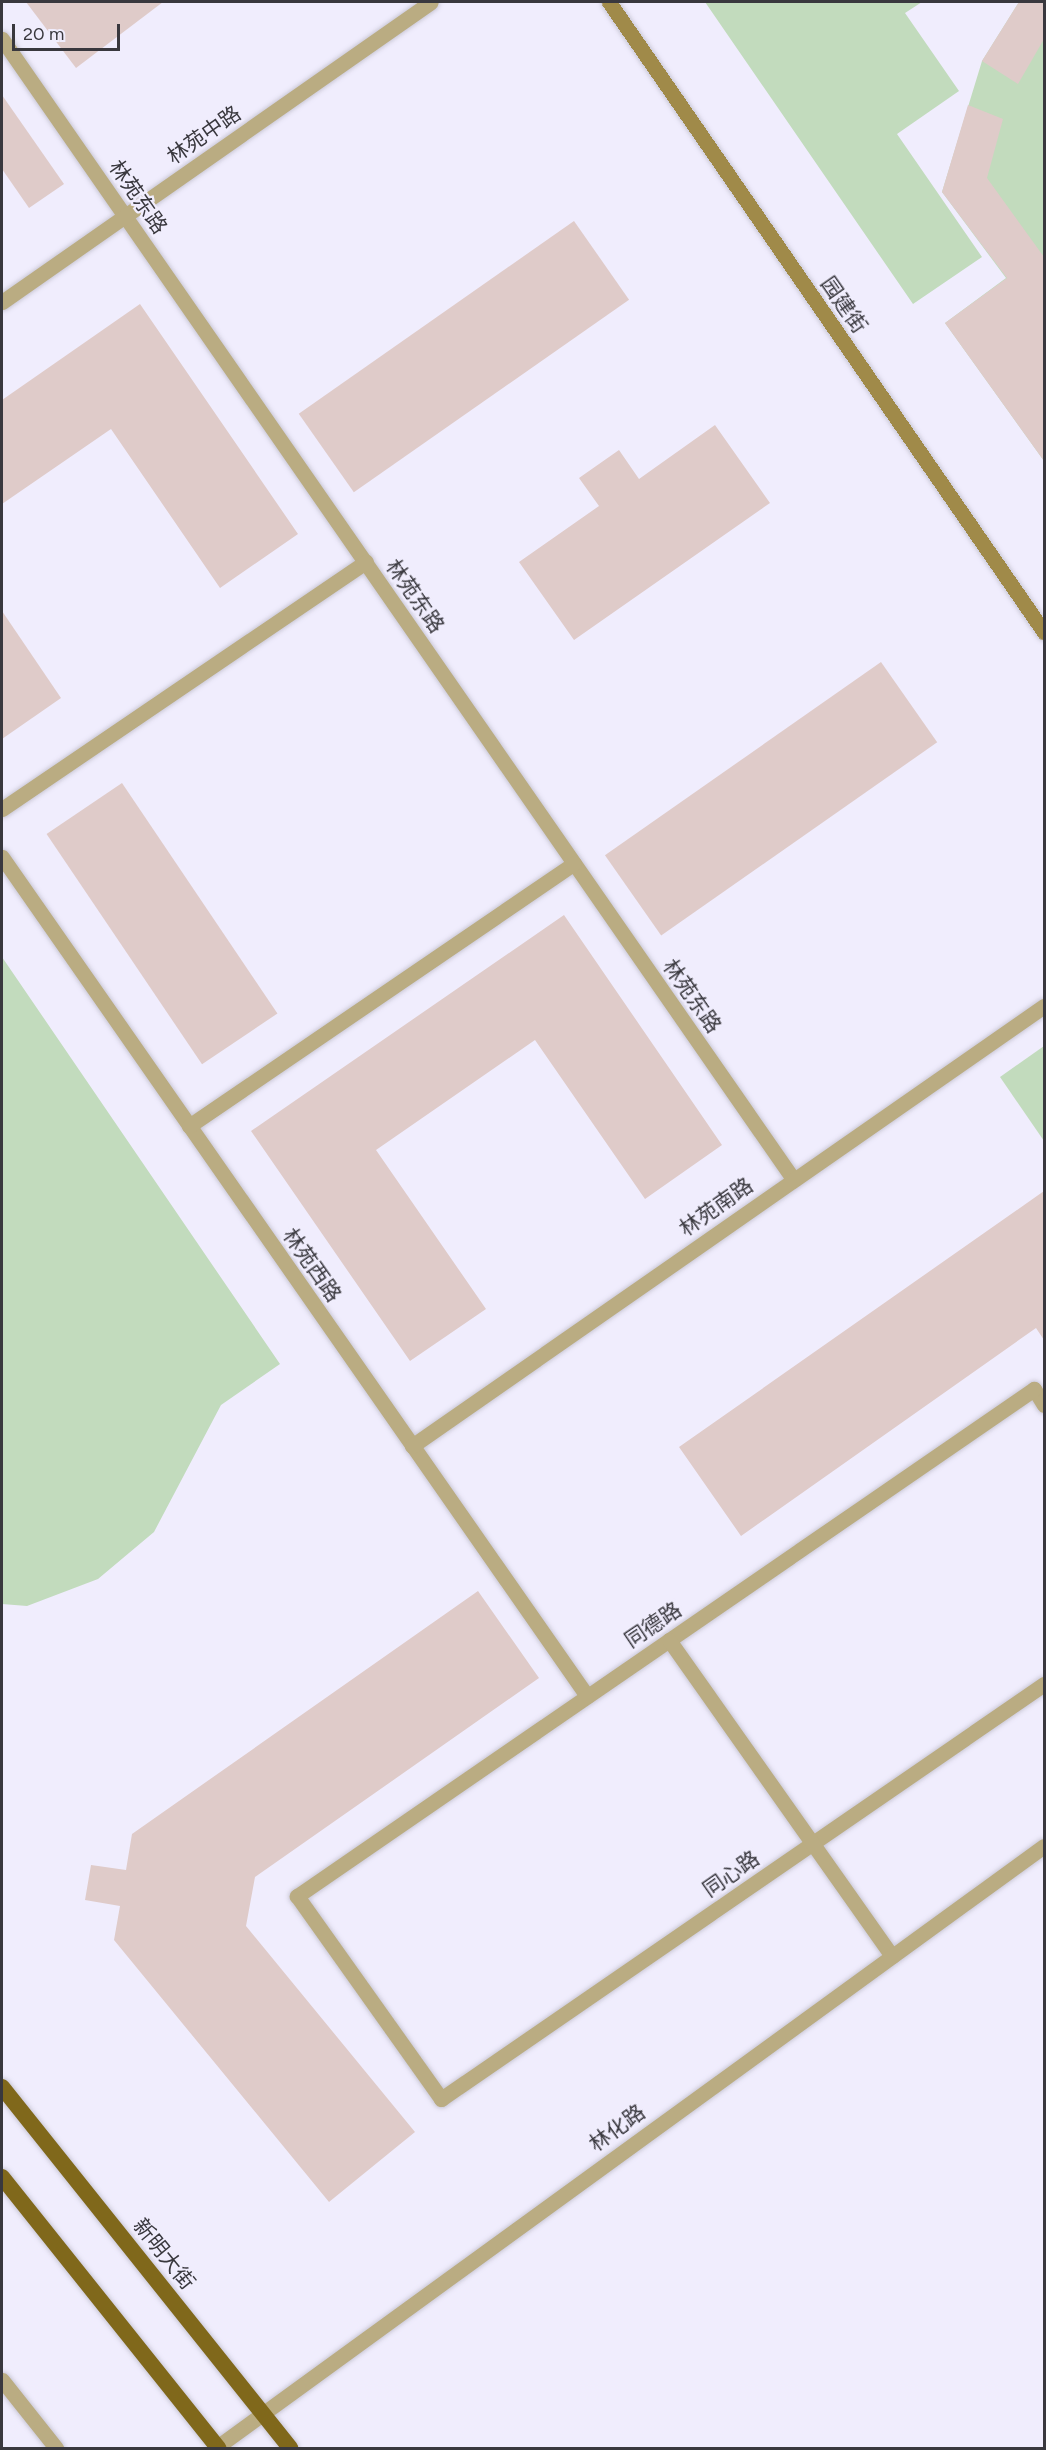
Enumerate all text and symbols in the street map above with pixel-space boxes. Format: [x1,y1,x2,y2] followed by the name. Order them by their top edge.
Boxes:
[15,12,123,50] scale bar
[23,23,64,45] text: 20 m
[162,101,246,169] street label: 林苑中路
[104,155,172,239] street label: 林苑东路
[816,272,872,338] street label: 园建街
[381,554,449,638] street label: 林苑东路
[658,954,726,1038] street label: 林苑东路
[674,1173,758,1241] street label: 林苑南路
[278,1223,346,1307] street label: 林苑西路
[620,1597,686,1653] street label: 同德路
[698,1846,764,1902] street label: 同心路
[584,2099,650,2157] street label: 林化路
[128,2213,200,2295] street label: 新明大街

